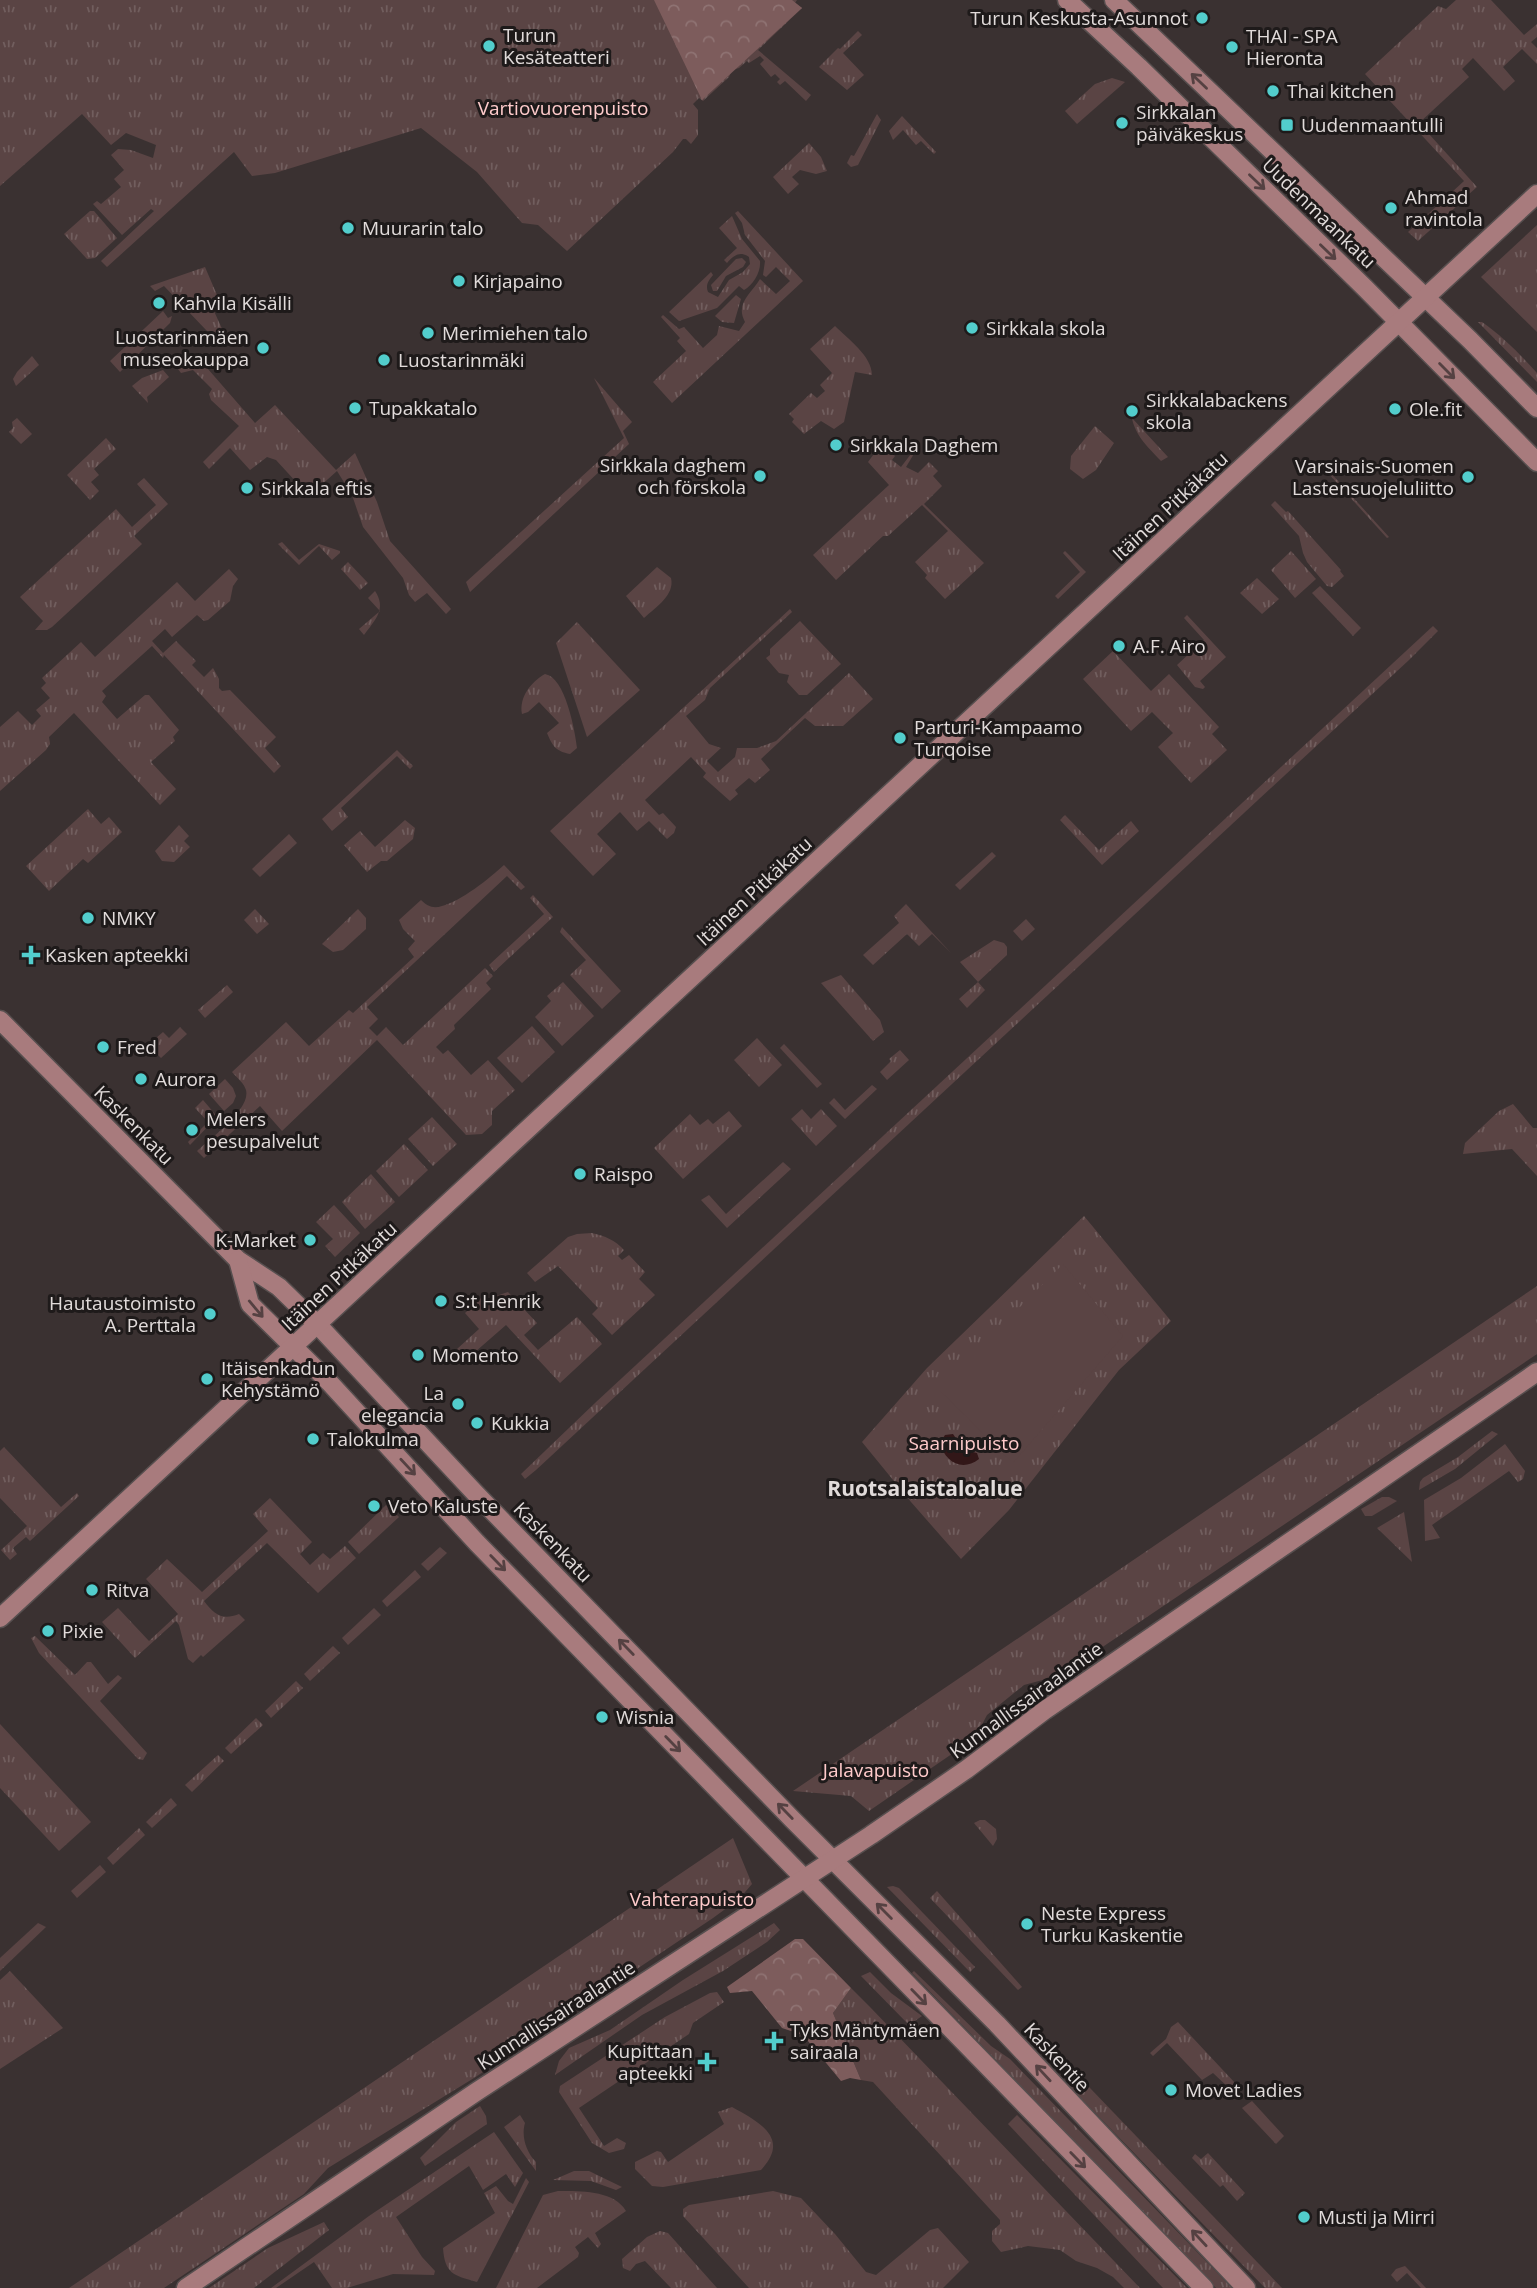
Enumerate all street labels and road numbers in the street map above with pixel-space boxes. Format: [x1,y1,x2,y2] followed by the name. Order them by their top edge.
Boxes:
[1256,152,1382,274] street label: Uudenmaankatu
[1107,446,1233,566] street label: Itäinen Pitkäkatu
[691,831,817,951] street label: Itäinen Pitkäkatu
[89,1080,179,1170] street label: Kaskenkatu
[276,1216,402,1336] street label: Itäinen Pitkäkatu
[508,1496,598,1588] street label: Kaskenkatu
[944,1636,1108,1764] street label: Kunnallissairaalantie
[472,1954,640,2076] street label: Kunnallissairaalantie
[1018,2017,1096,2097] street label: Kaskentie

